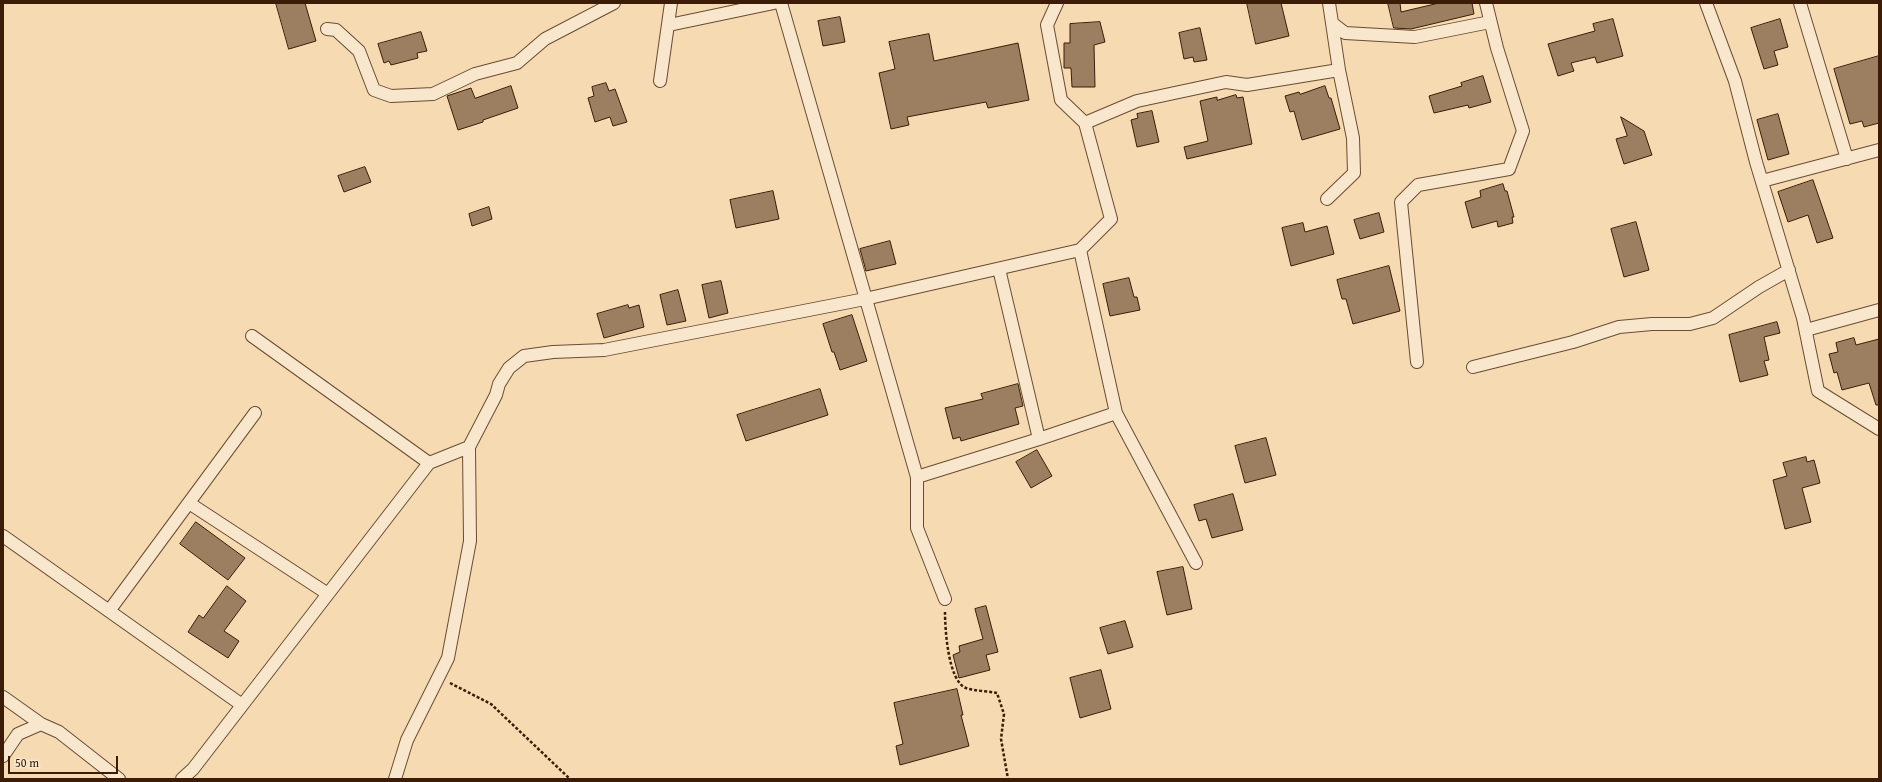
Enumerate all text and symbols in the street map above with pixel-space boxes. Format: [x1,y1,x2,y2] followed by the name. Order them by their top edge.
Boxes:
[10,748,120,774] scale bar
[15,754,39,771] text: 50 m

